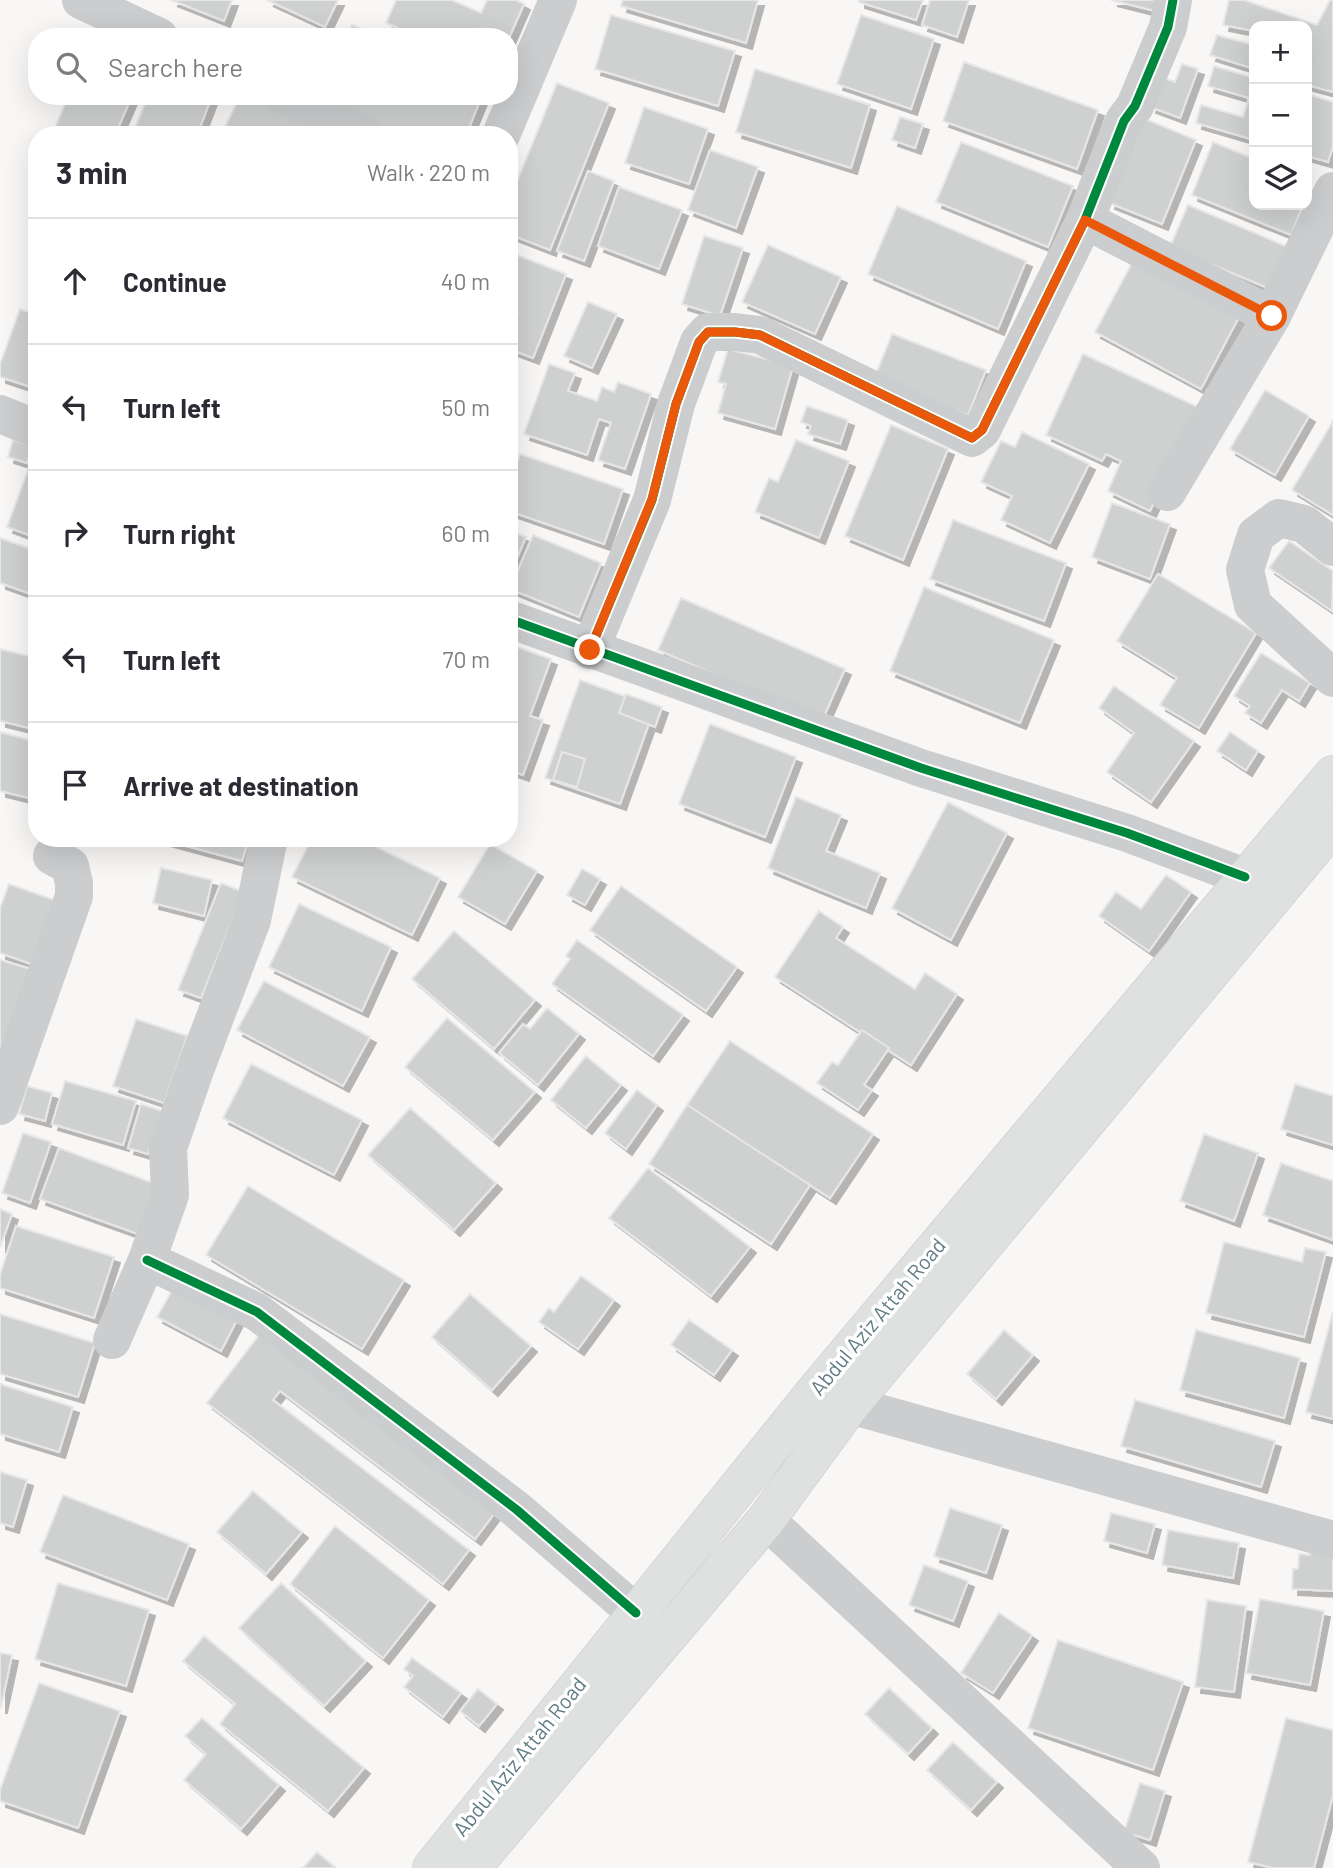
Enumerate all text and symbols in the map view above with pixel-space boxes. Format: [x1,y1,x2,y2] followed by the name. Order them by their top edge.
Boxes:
[1249,21,1312,210] map controls
[1249,21,1312,84] button: +
[28,28,518,105] search box
[52,48,90,86] icon: search
[108,51,243,82] text: Search here
[1249,84,1312,147] button: −
[1249,147,1312,210] button: layers
[56,154,127,190] text: 3 min
[367,158,490,186] text: Walk · 220 m
[56,262,94,300] icon: ahead
[123,266,227,297] text: Continue
[441,267,490,295] text: 40 m
[1256,300,1287,331] route start
[56,388,94,426] icon: left
[123,392,221,423] text: Turn left
[442,393,490,421] text: 50 m
[56,514,94,552] icon: right
[123,518,236,549] text: Turn right
[442,519,490,547] text: 60 m
[574,634,605,665] route end
[56,640,94,678] icon: left
[123,644,221,675] text: Turn left
[443,645,490,673] text: 70 m
[56,766,94,804] icon: arrive
[123,770,359,801] text: Arrive at destination
[804,1232,950,1400] street label: Abdul Aziz Attah Road
[447,1672,591,1841] street label: Abdul Aziz Attah Road

